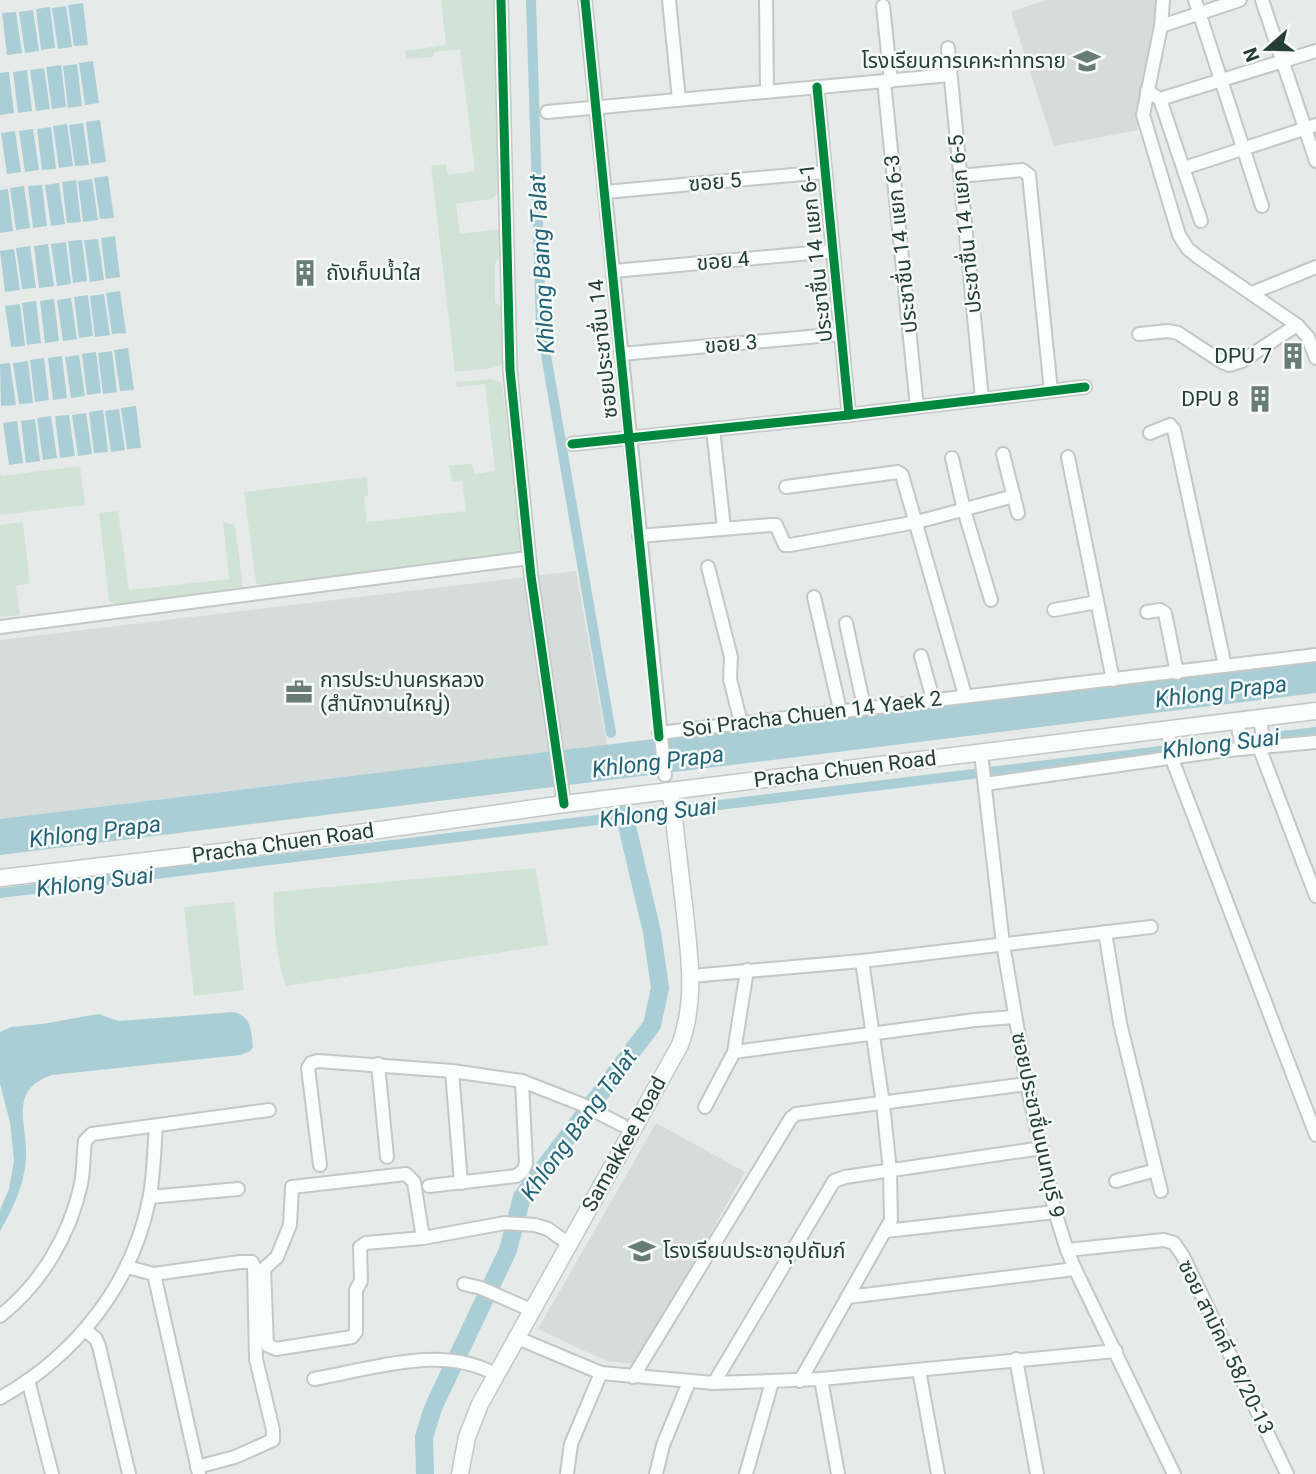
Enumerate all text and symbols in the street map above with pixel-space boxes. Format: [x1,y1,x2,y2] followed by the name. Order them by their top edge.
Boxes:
[1232,14,1302,84] north arrow
[1238,44,1265,65] text: N
[1072,46,1102,76] school or university icon: โรงเรียนการเคหะท่าทราย
[862,49,1066,73] place label: โรงเรียนการเคหะท่าทราย
[941,133,986,315] street label: ประชาชื่น 14 แยก 6-5
[877,153,922,335] street label: ประชาชื่น 14 แยก 6-3
[792,162,837,344] street label: ประชาชื่น 14 แยก 6-1
[688,168,742,196] street label: ฃอย 5
[524,173,560,355] water label: Khlong Bang Talat
[696,247,751,275] street label: ขอย 4
[290,258,320,288] building icon: ถังเก็บน้ำใส
[326,258,421,285] place label: ถังเก็บน้ำใส
[581,278,622,420] street label: ซอยประชาชื่น 14
[704,330,758,358] street label: ขอย 3
[1278,341,1308,371] building icon: DPU 7
[1214,344,1272,368] place label: DPU 7
[1245,384,1275,414] building icon: DPU 8
[1181,387,1239,411] place label: DPU 8
[320,668,485,716] place label: การประปานครหลวง (สำนักงานใหญ่)
[1153,671,1289,713] water label: Khlong Prapa
[284,677,314,707] office icon: การประปานครหลวง (สำนักงานใหญ่)
[681,686,943,742] street label: Soi Pracha Chuen 14 Yaek 2
[1161,723,1282,765] water label: Khlong Suai
[590,741,726,783] water label: Khlong Prapa
[752,746,938,792] street label: Pracha Chuen Road
[598,792,719,834] water label: Khlong Suai
[27,811,163,853] water label: Khlong Prapa
[190,818,376,868] street label: Pracha Chuen Road
[35,861,156,903] water label: Khlong Suai
[1006,1029,1072,1220] street label: ซอยประชาชื่นนนทบุรี 9
[515,1044,643,1206] water label: Khlong Bang Talat
[577,1072,671,1216] street label: Samakkee Road
[627,1236,657,1266] school or university icon: โรงเรียนประชาอุปถัมภ์
[663,1239,845,1264] place label: โรงเรียนประชาอุปถัมภ์
[1173,1256,1279,1438] street label: ซอย สามัคคี 58/20-13

